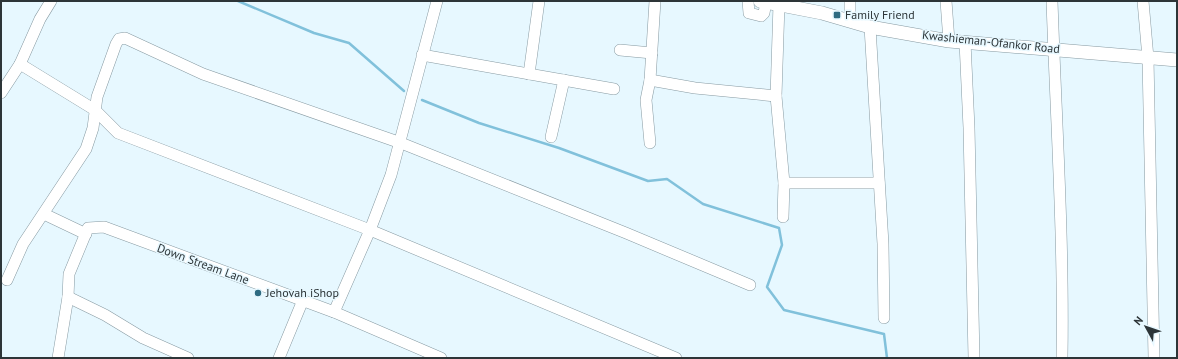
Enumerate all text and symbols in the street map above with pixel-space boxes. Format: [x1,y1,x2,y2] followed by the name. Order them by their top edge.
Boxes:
[845,7,915,22] place label: Family Friend
[832,10,842,20] marker: Family Friend
[922,27,1061,56] street label: Kwashieman-Ofankor Road
[155,240,251,287] street label: Down Stream Lane
[265,285,339,300] place label: Jehovah iShop
[253,288,263,298] marker: Jehovah iShop
[1126,307,1166,347] north arrow
[1131,313,1146,328] text: N

